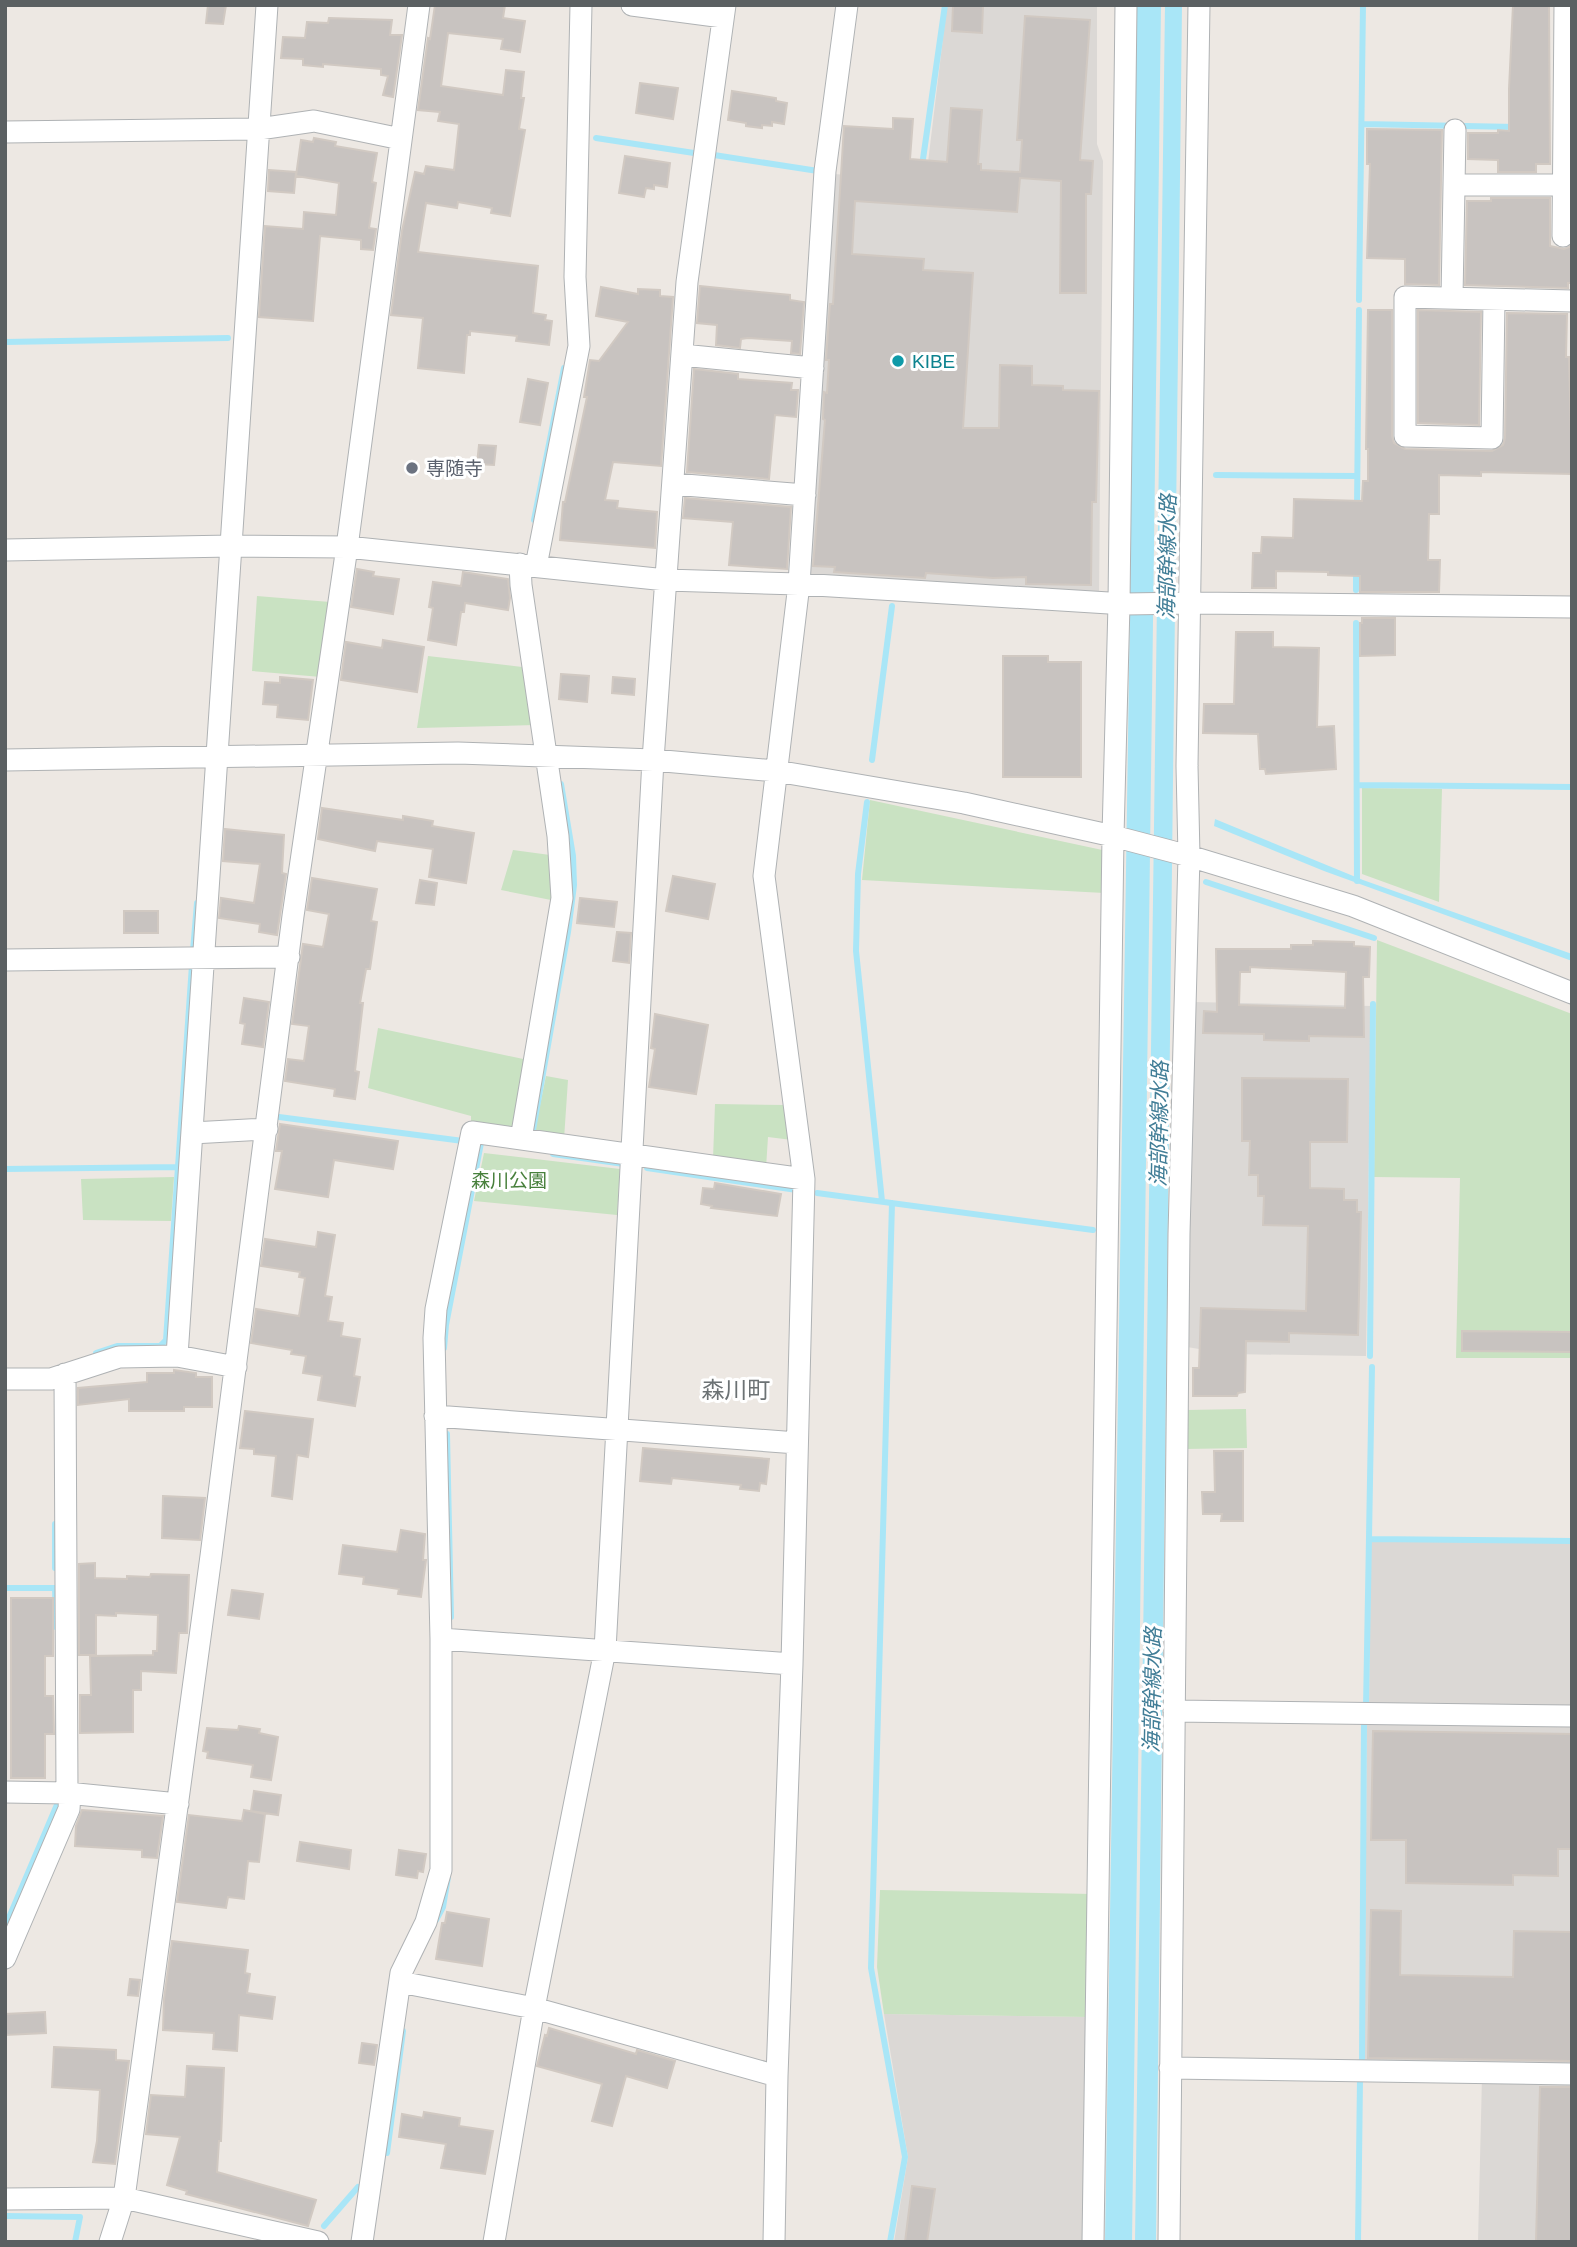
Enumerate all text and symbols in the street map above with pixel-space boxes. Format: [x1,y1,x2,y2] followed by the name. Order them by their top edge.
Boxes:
[912,351,955,372] place label: KIBE
[890,353,906,369] marker: KIBE
[426,458,483,479] place label: 専随寺
[404,460,420,476] marker: 専随寺
[1154,492,1180,620] water label: 海部幹線水路
[1146,1059,1172,1187] water label: 海部幹線水路
[471,1170,547,1191] park label: 森川公園
[702,1377,771,1403] district label: 森川町
[1139,1625,1165,1753] water label: 海部幹線水路

